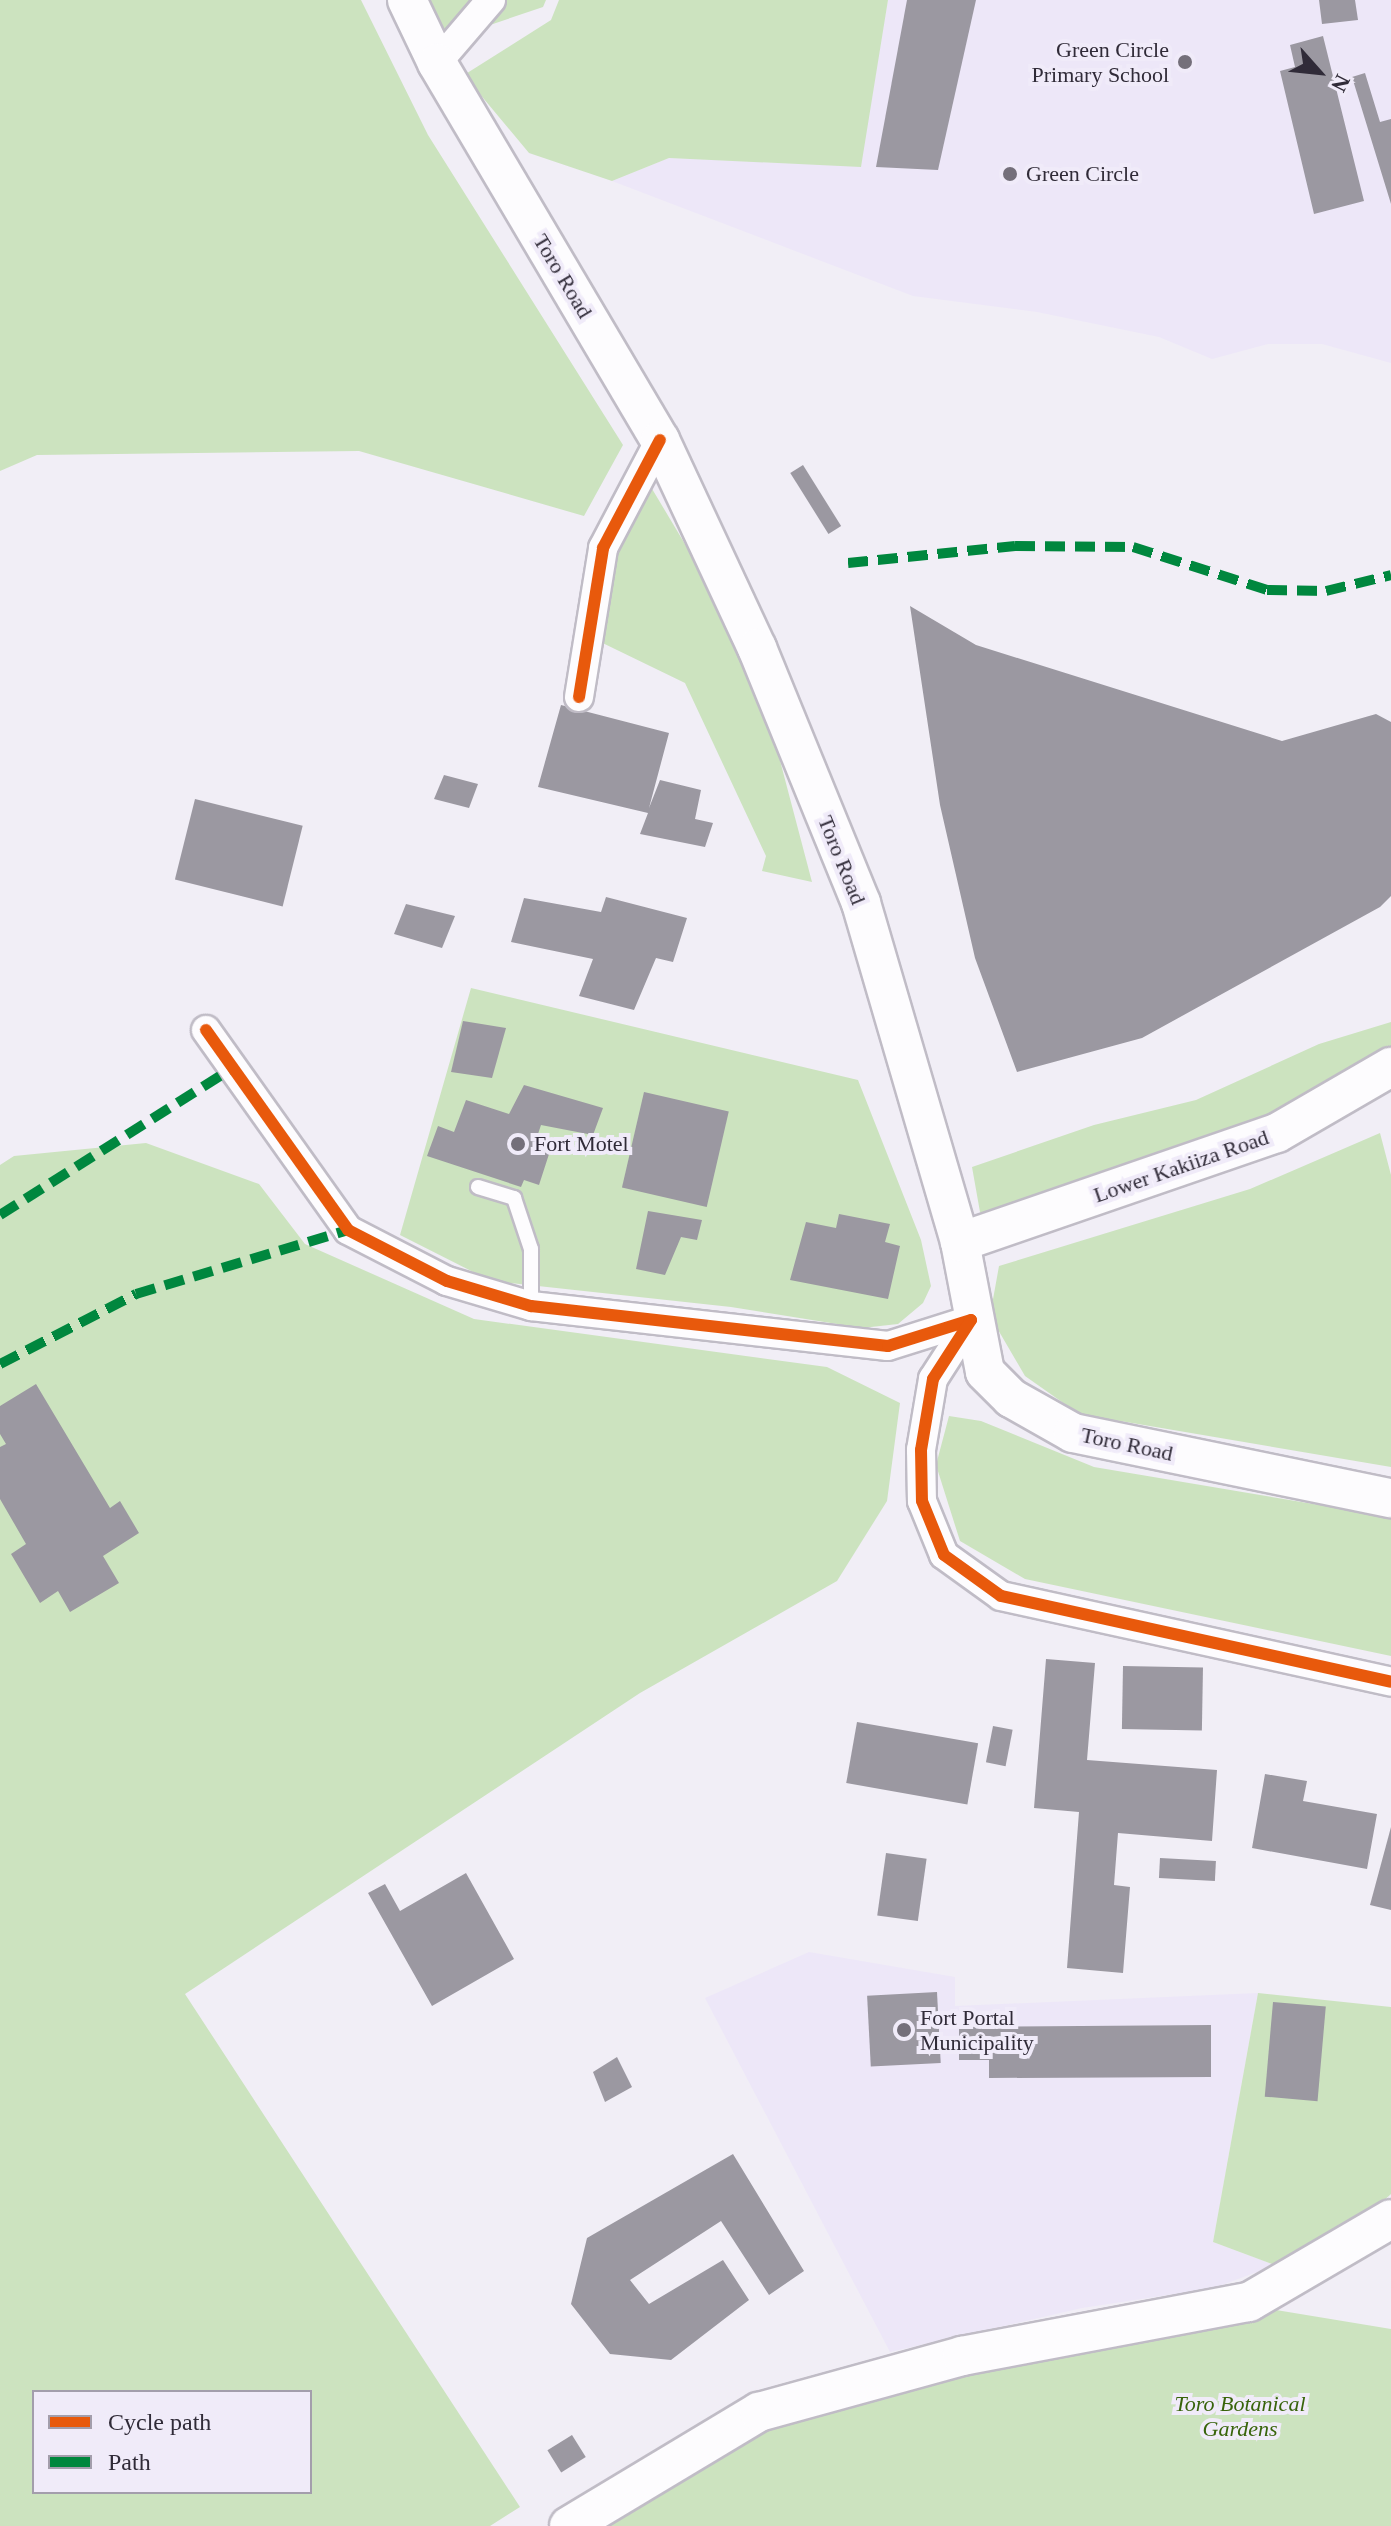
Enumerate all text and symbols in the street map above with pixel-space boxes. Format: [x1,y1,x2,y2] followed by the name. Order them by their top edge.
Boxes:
[1279,32,1359,112] north arrow
[1032,36,1169,88] place label: Green Circle Primary School
[1176,53,1194,71] marker: Green Circle Primary School
[1326,70,1356,96] text: N
[1026,161,1139,187] place label: Green Circle
[1001,165,1019,183] marker: Green Circle
[528,229,598,323] street label: Toro Road
[812,812,872,908] street label: Toro Road
[1090,1124,1272,1208] street label: Lower Kakiiza Road
[534,1131,629,1157] place label: Fort Motel
[509,1135,527,1153] marker: Fort Motel
[1079,1421,1175,1467] street label: Toro Road
[920,2004,1034,2056] place label: Fort Portal Municipality
[895,2021,913,2039] marker: Fort Portal Municipality
[32,2390,312,2494] legend
[1174,2390,1306,2442] park label: Toro Botanical Gardens
[108,2409,211,2435] text: Cycle path
[108,2449,151,2475] text: Path

